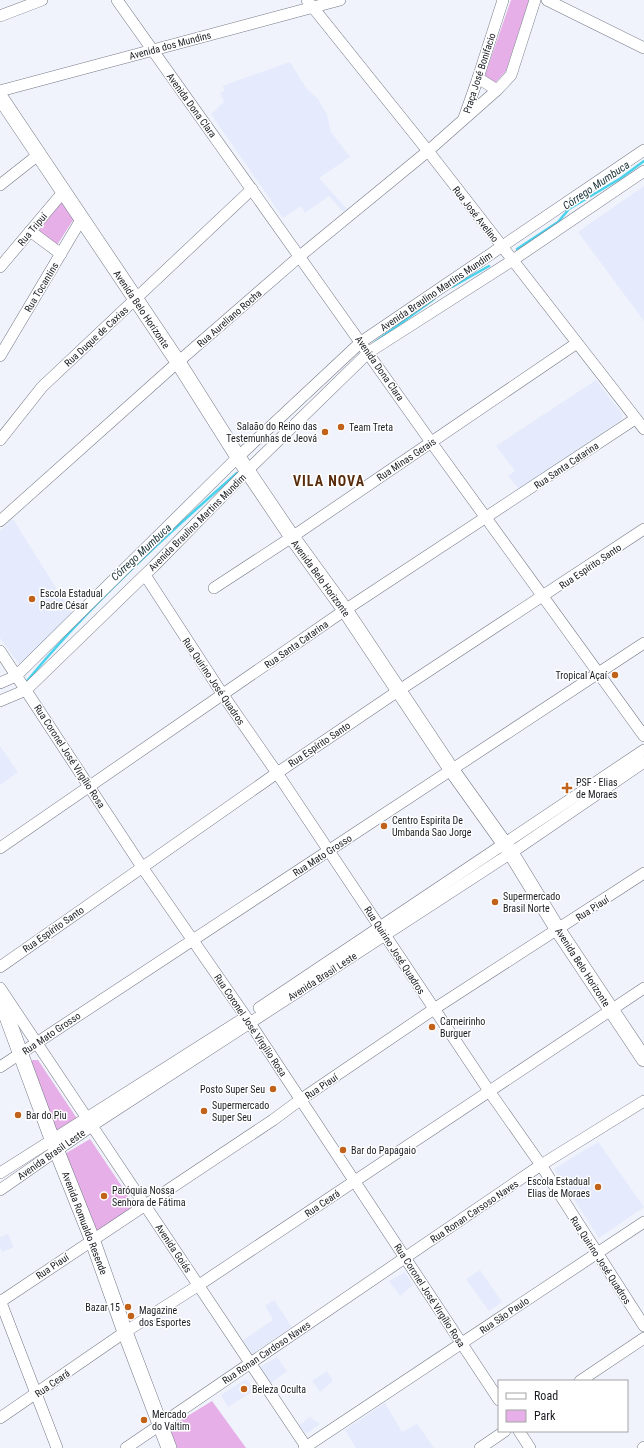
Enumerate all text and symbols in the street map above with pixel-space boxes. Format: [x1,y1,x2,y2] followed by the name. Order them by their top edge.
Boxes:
[128,29,213,62] street label: Avenida dos Mundins
[461,32,498,115] street label: Praça José Bonifacio
[165,71,219,140] street label: Avenida Dona Clara
[560,158,632,213] water label: Córrego Mumbuca
[450,184,501,244] street label: Rua José Avelino
[16,210,50,248] street label: Rua Tripuí
[378,250,494,333] street label: Avenida Braulino Martins Mundim
[22,260,61,314] street label: Rua Tocantins
[111,268,172,351] street label: Avenida Belo Horizonte
[195,287,264,349] street label: Rua Aureliano Rocha
[62,304,131,369] street label: Rua Duque de Caxias
[353,334,406,403] street label: Avenida Dona Clara
[226,421,317,444] place label: Salaão do Reino das Testemunhas de Jeová
[336,422,346,432] marker: Team Treta
[349,422,393,433] place label: Team Treta
[320,427,330,437] marker: Salaão do Reino das Testemunhas de Jeová
[375,435,438,483] street label: Rua Minas Gerais
[532,440,601,491] street label: Rua Santa Catarina
[146,471,248,573] street label: Avenida Braulino Martins Mundim
[293,473,365,489] district label: VILA NOVA
[109,521,174,584] water label: Córrego Mumbuca
[289,538,352,619] street label: Avenida Belo Horizonte
[557,542,623,591] street label: Rua Espírito Santo
[40,588,103,611] place label: Escola Estadual Padre César
[27,594,37,604] marker: Escola Estadual Padre César
[262,618,330,671] street label: Rua Santa Catarina
[180,636,247,727] street label: Rua Quirino José Quadros
[555,670,608,681] place label: Tropical Açaí
[610,670,620,680] marker: Tropical Açaí
[32,702,107,810] street label: Rua Coronel José Virgílio Rosa
[286,720,352,769] street label: Rua Espírito Santo
[576,777,618,800] place label: PSF - Elias de Moraes
[561,782,573,794] marker: PSF - Elias de Moraes
[392,815,472,838] place label: Centro Espirita De Umbanda Sao Jorge
[379,821,389,831] marker: Centro Espirita De Umbanda Sao Jorge
[291,832,354,878] street label: Rua Mato Grosso
[503,891,560,914] place label: Supermercado Brasil Norte
[574,893,611,923] street label: Rua Piauí
[490,897,500,907] marker: Supermercado Brasil Norte
[21,904,86,955] street label: Rua Espírito Santo
[362,904,427,997] street label: Rua Quirino José Quadros
[553,926,612,1009] street label: Avenida Belo Horizonte
[286,950,359,1003] street label: Avenida Brasil Leste
[212,972,289,1079] street label: Rua Coronel José Virgílio Rosa
[20,1010,82,1057] street label: Rua Mato Grosso
[440,1016,485,1039] place label: Carneirinho Burguer
[427,1022,437,1032] marker: Carneirinho Burguer
[303,1071,340,1101] street label: Rua Piauí
[200,1084,265,1095] place label: Posto Super Seu
[268,1084,278,1094] marker: Posto Super Seu
[212,1100,269,1123] place label: Supermercado Super Seu
[199,1106,209,1116] marker: Supermercado Super Seu
[13,1110,23,1120] marker: Bar do Piu
[26,1110,67,1121] place label: Bar do Piu
[15,1127,87,1182] street label: Avenida Brasil Leste
[338,1145,348,1155] marker: Bar do Papagaio
[351,1145,416,1156] place label: Bar do Papagaio
[60,1170,109,1277] street label: Avenida Romualdo Resende
[527,1176,590,1199] place label: Escola Estadual Elias de Moraes
[428,1178,521,1245] street label: Rua Ronan Carsoso Naves
[593,1182,603,1192] marker: Escola Estadual Elias de Moraes
[112,1185,186,1208] place label: Paróquia Nossa Senhora de Fátima
[303,1188,342,1219] street label: Rua Ceará
[99,1191,109,1201] marker: Paróquia Nossa Senhora de Fátima
[568,1214,633,1307] street label: Rua Quirino José Quadros
[153,1222,194,1275] street label: Avenida Goiás
[392,1241,467,1349] street label: Rua Coronel José Virgílio Rosa
[34,1251,71,1281] street label: Rua Piauí
[478,1295,531,1336] street label: Rua São Paulo
[85,1302,120,1313] place label: Bazar 15
[123,1302,133,1312] marker: Bazar 15
[139,1305,191,1328] place label: Magazine dos Esportes
[126,1311,136,1321] marker: Magazine dos Esportes
[220,1319,313,1386] street label: Rua Ronan Cardoso Naves
[33,1367,72,1399] street label: Rua Ceará
[498,1380,628,1432] legend
[239,1384,249,1394] marker: Beleza Oculta
[252,1384,306,1395] place label: Beleza Oculta
[534,1389,558,1403] text: Road
[152,1409,190,1432] place label: Mercado do Valtim
[534,1409,556,1423] text: Park
[139,1415,149,1425] marker: Mercado do Valtim

